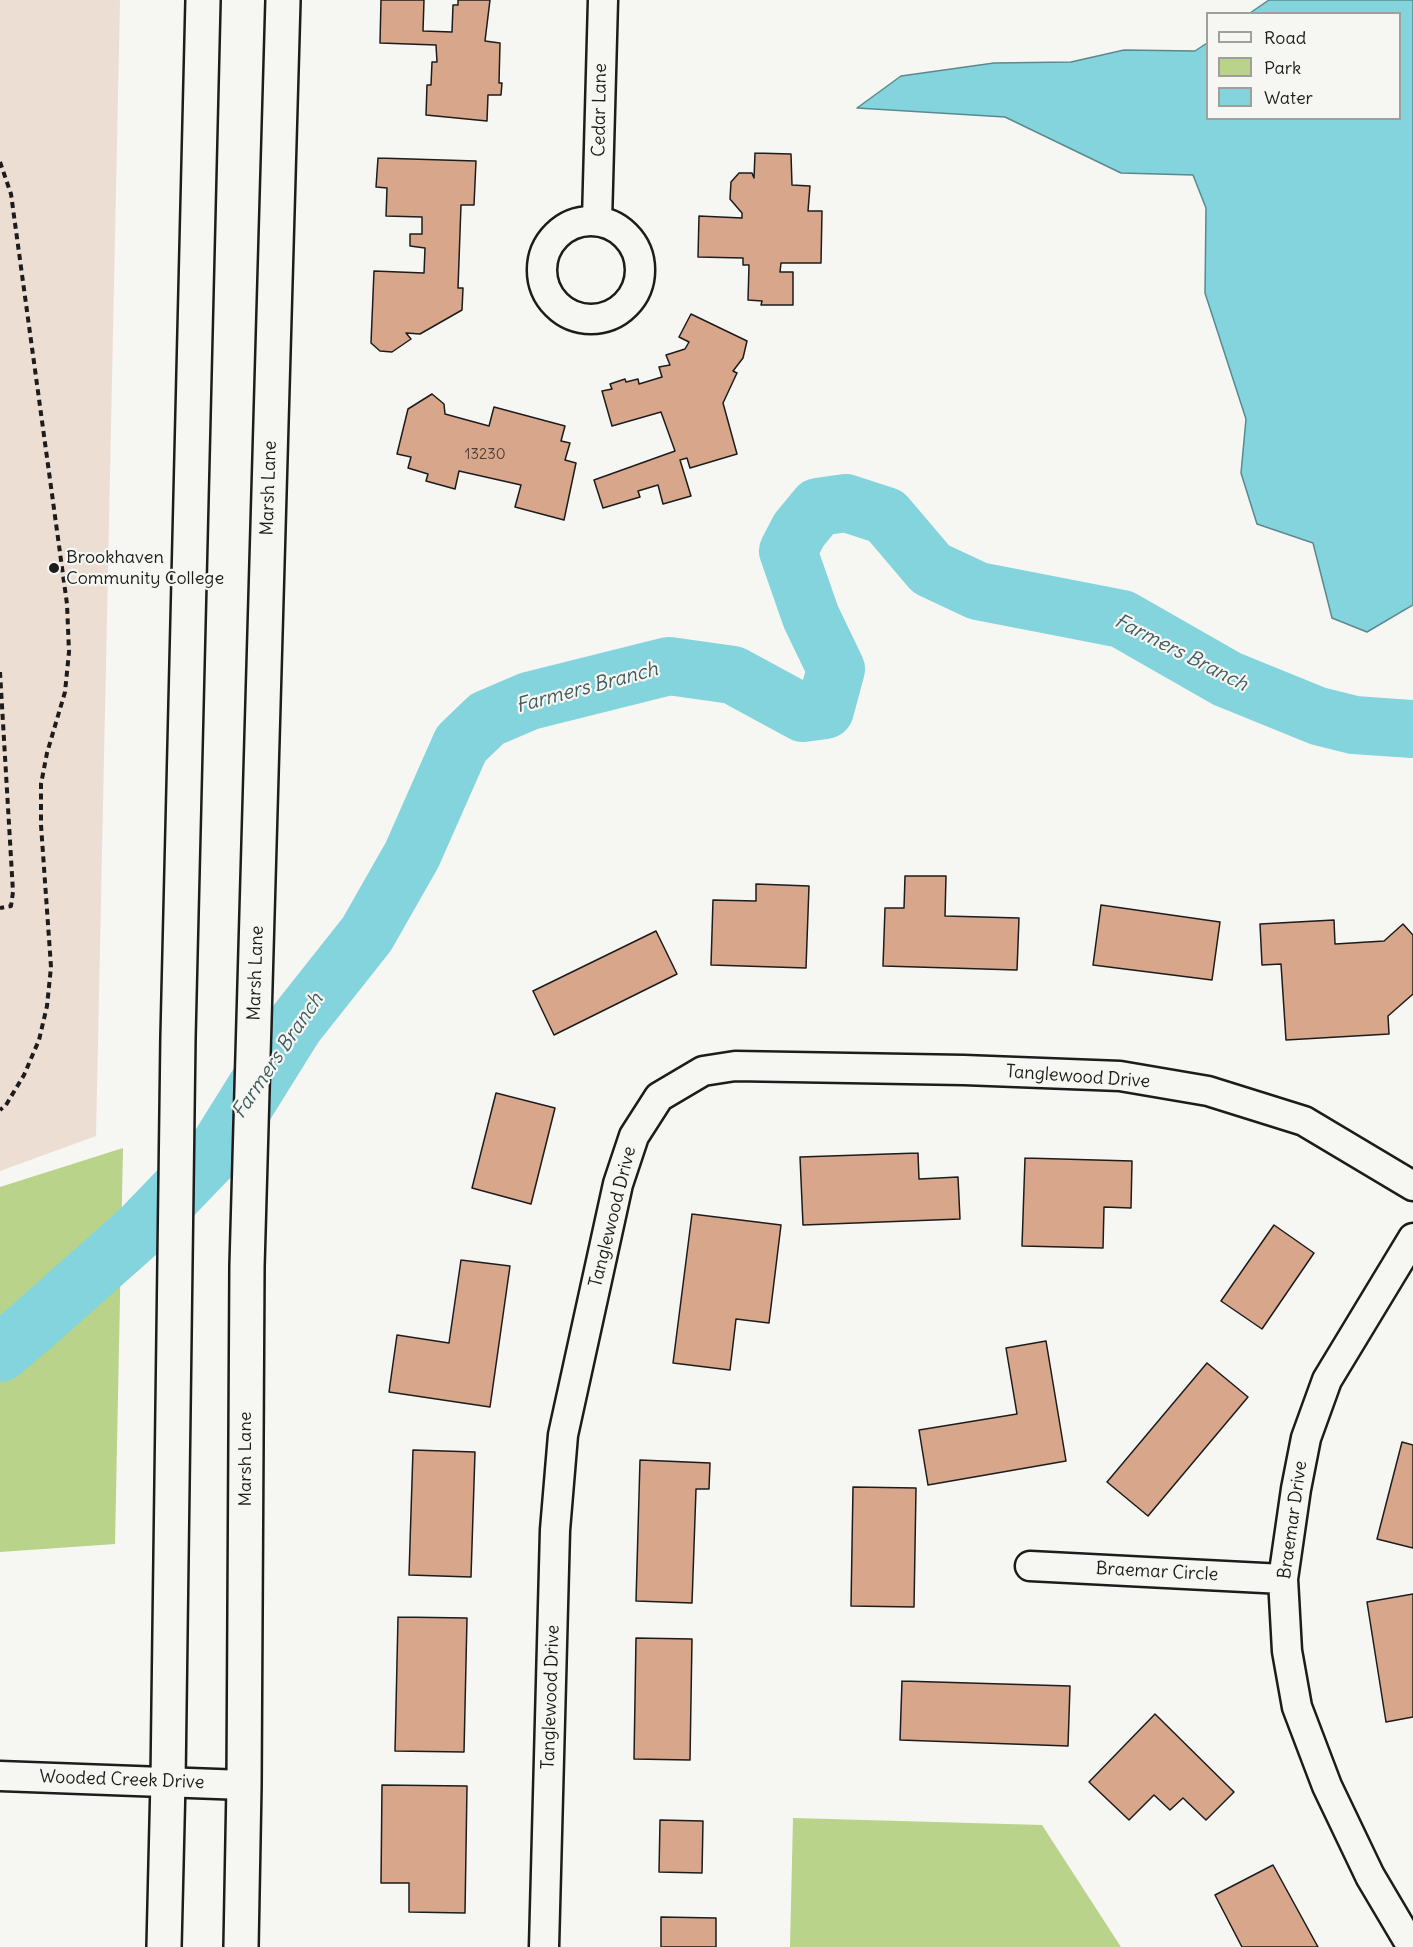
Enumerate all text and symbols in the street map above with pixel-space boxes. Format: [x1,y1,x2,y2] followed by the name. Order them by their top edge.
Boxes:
[1206,12,1401,120] legend
[1264,26,1306,49] text: Road
[1264,56,1301,79] text: Park
[588,63,612,157] street label: Cedar Lane
[1264,86,1313,109] text: Water
[257,440,281,536] street label: Marsh Lane
[464,446,506,464] house number: 13230
[66,547,224,590] place label: Brookhaven Community College
[47,561,61,575] marker: Brookhaven Community College
[1110,609,1252,697] water label: Farmers Branch
[513,658,661,718] water label: Farmers Branch
[244,925,268,1021] street label: Marsh Lane
[227,989,329,1123] water label: Farmers Branch
[1005,1061,1151,1093] street label: Tanglewood Drive
[585,1144,641,1290] street label: Tanglewood Drive
[235,1411,257,1507] street label: Marsh Lane
[1274,1460,1312,1580] street label: Braemar Drive
[1095,1558,1219,1586] street label: Braemar Circle
[538,1624,564,1770] street label: Tanglewood Drive
[39,1766,205,1794] street label: Wooded Creek Drive

